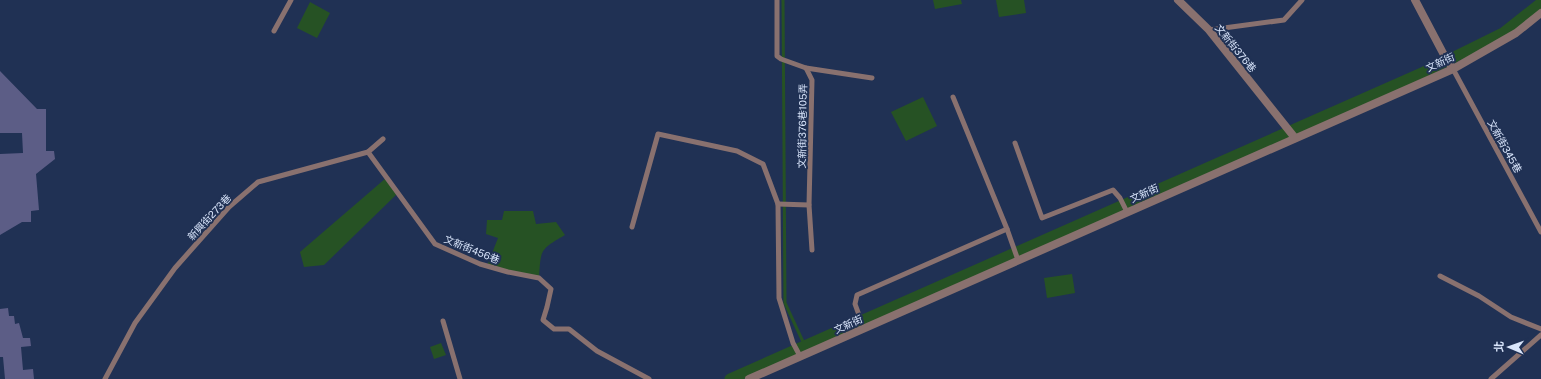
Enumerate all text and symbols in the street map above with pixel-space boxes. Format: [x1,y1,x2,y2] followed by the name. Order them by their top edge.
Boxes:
[1213,22,1259,74] street label: 文新街376巷
[1424,50,1456,74] street label: 文新街
[795,84,809,168] street label: 文新街376巷105弄
[1485,117,1525,175] street label: 文新街345巷
[1128,181,1160,205] street label: 文新街
[185,192,233,242] street label: 新興街273巷
[442,232,502,266] street label: 文新街456巷
[832,312,864,336] street label: 文新街
[1489,327,1529,367] north arrow
[1493,341,1505,352] text: 北

